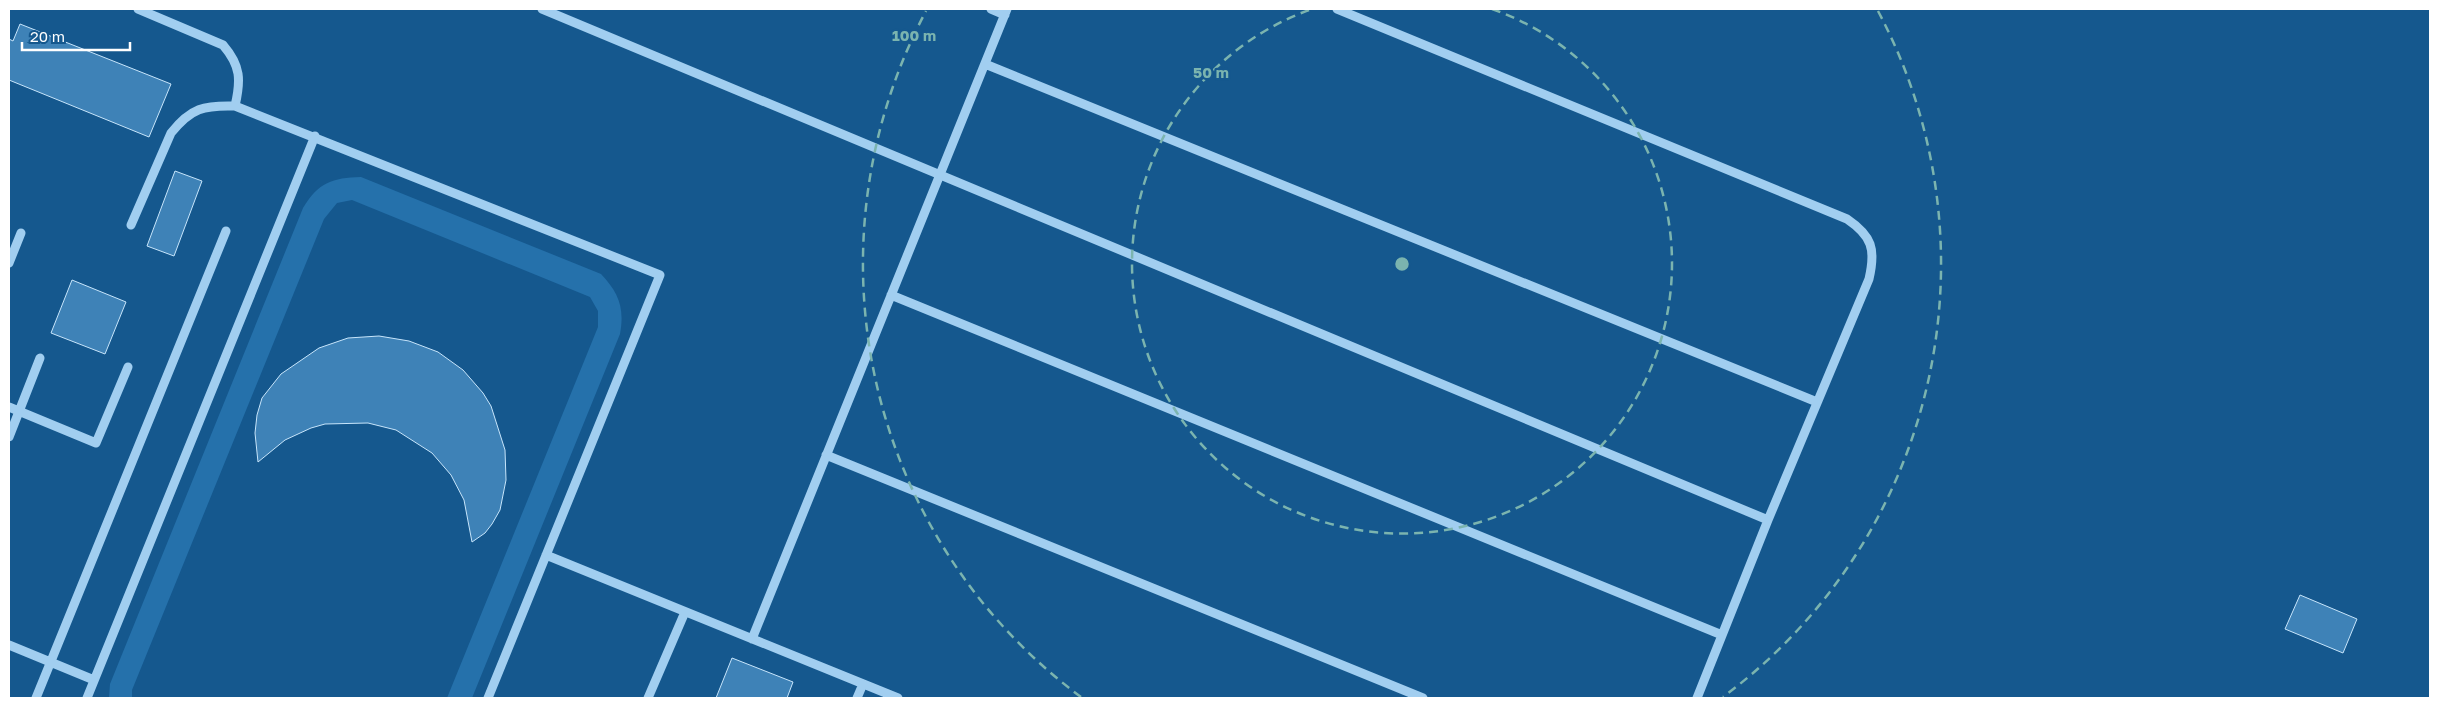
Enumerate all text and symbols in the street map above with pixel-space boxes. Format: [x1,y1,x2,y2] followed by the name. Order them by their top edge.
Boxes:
[22,20,130,52] scale bar
[892,26,936,44] text: 100 m
[30,27,65,45] text: 20 m
[1193,63,1229,81] text: 50 m
[1393,255,1411,273] centre of rings

